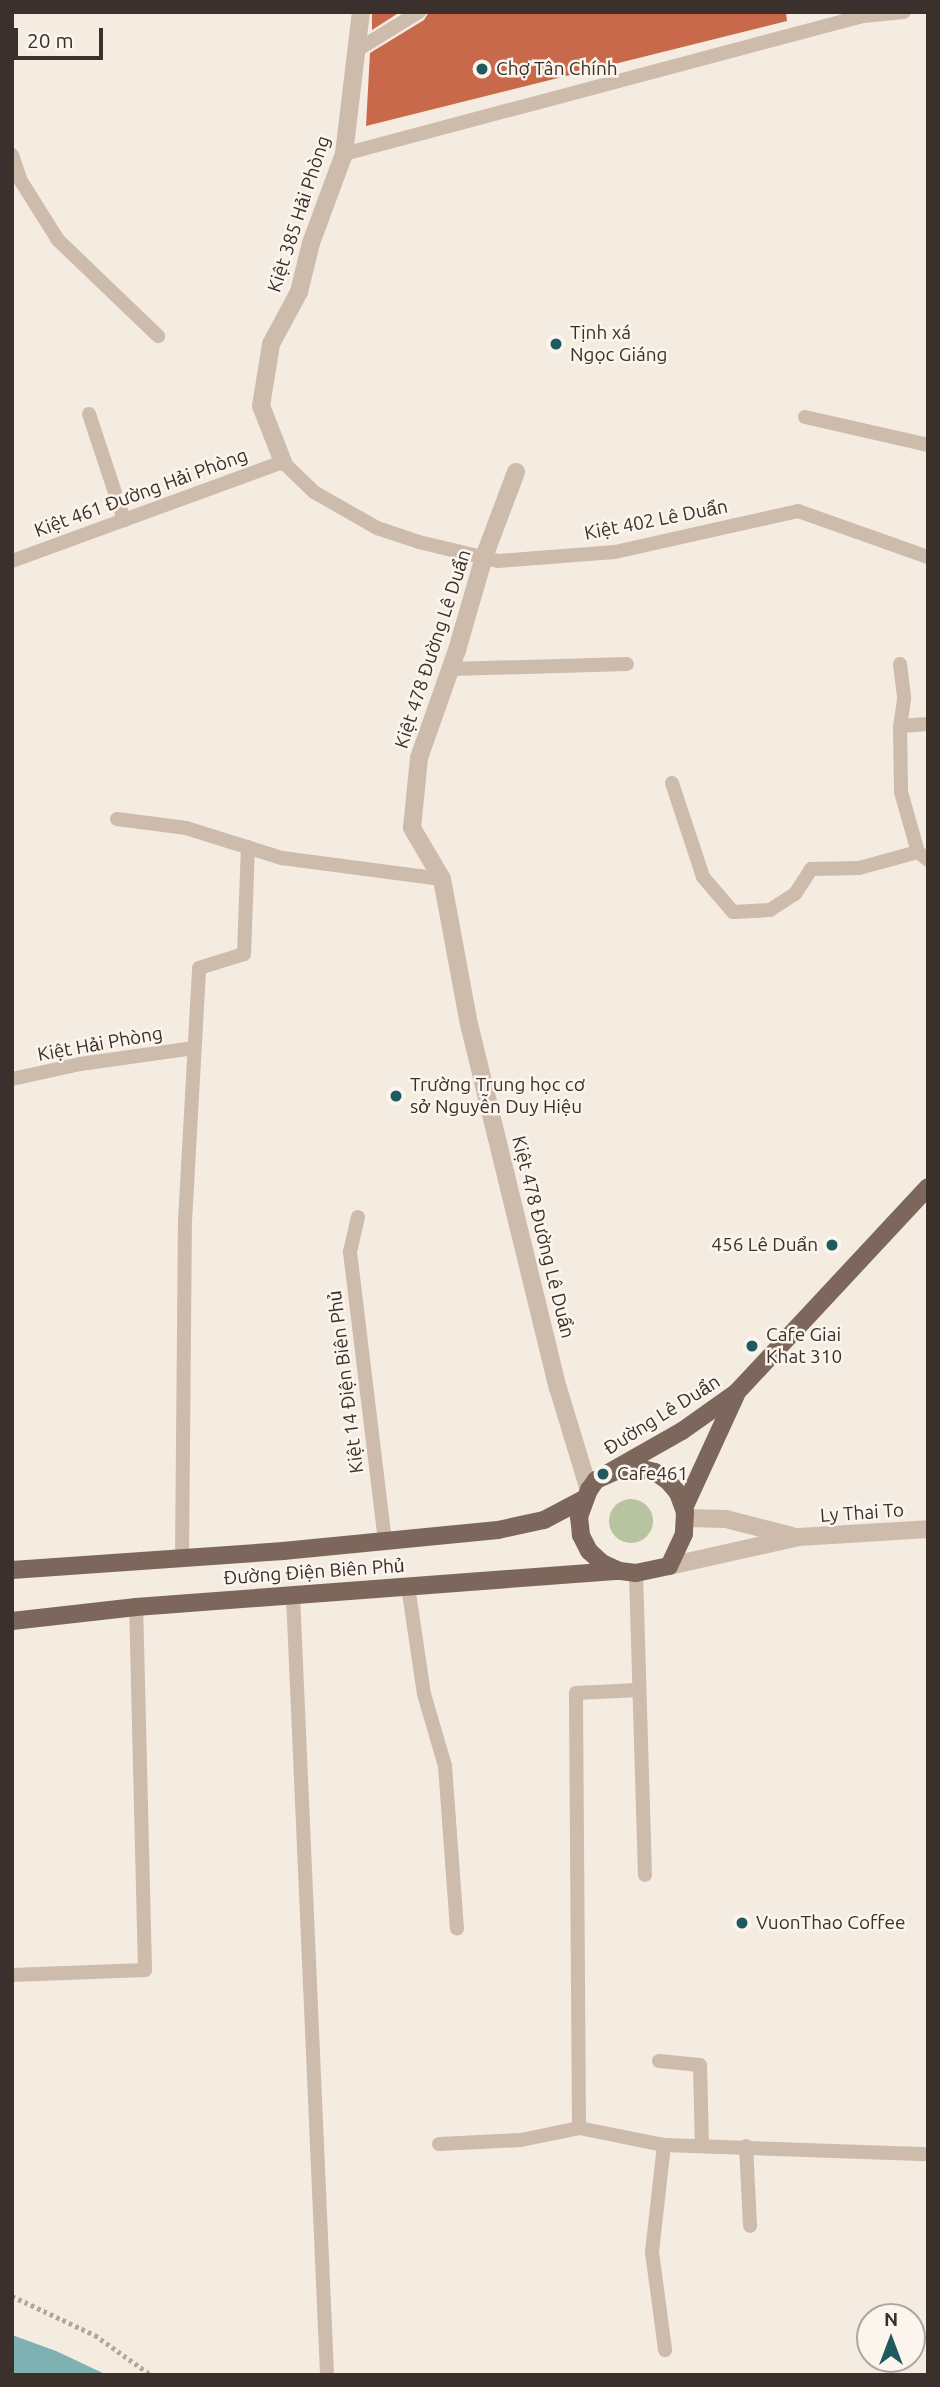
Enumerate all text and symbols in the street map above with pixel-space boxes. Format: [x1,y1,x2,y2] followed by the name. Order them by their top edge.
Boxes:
[18,14,107,58] scale bar
[27,28,74,52] text: 20 m
[496,58,618,80] place label: Chợ Tân Chính
[474,61,490,77] marker: Chợ Tân Chính
[263,133,335,295] street label: Kiệt 385 Hải Phòng
[570,322,668,366] place label: Tịnh xá Ngọc Giáng
[548,336,564,352] marker: Tịnh xá Ngọc Giáng
[31,444,251,542] street label: Kiệt 461 Đường Hải Phòng
[582,495,730,545] street label: Kiệt 402 Lê Duẩn
[390,547,476,751] street label: Kiệt 478 Đường Lê Duẩn
[36,1022,164,1066] street label: Kiệt Hải Phòng
[410,1074,585,1118] place label: Trường Trung học cơ sở Nguyễn Duy Hiệu
[388,1088,404,1104] marker: Trường Trung học cơ sở Nguyễn Duy Hiệu
[507,1133,579,1341] street label: Kiệt 478 Đường Lê Duẩn
[711,1234,818,1256] place label: 456 Lê Duẩn
[824,1237,840,1253] marker: 456 Lê Duẩn
[323,1289,369,1475] street label: Kiệt 14 Điện Biên Phủ
[766,1324,842,1368] place label: Cafe Giai Khat 310
[744,1338,760,1354] marker: Cafe Giai Khat 310
[600,1370,724,1460] street label: Đường Lê Duẩn
[617,1463,688,1485] place label: Cafe461
[595,1466,611,1482] marker: Cafe461
[819,1499,905,1527] street label: Ly Thai To
[223,1554,405,1590] street label: Đường Điện Biên Phủ
[756,1912,905,1934] place label: VuonThao Coffee
[734,1915,750,1931] marker: VuonThao Coffee
[856,2303,926,2373] north arrow
[884,2308,898,2330] text: N

